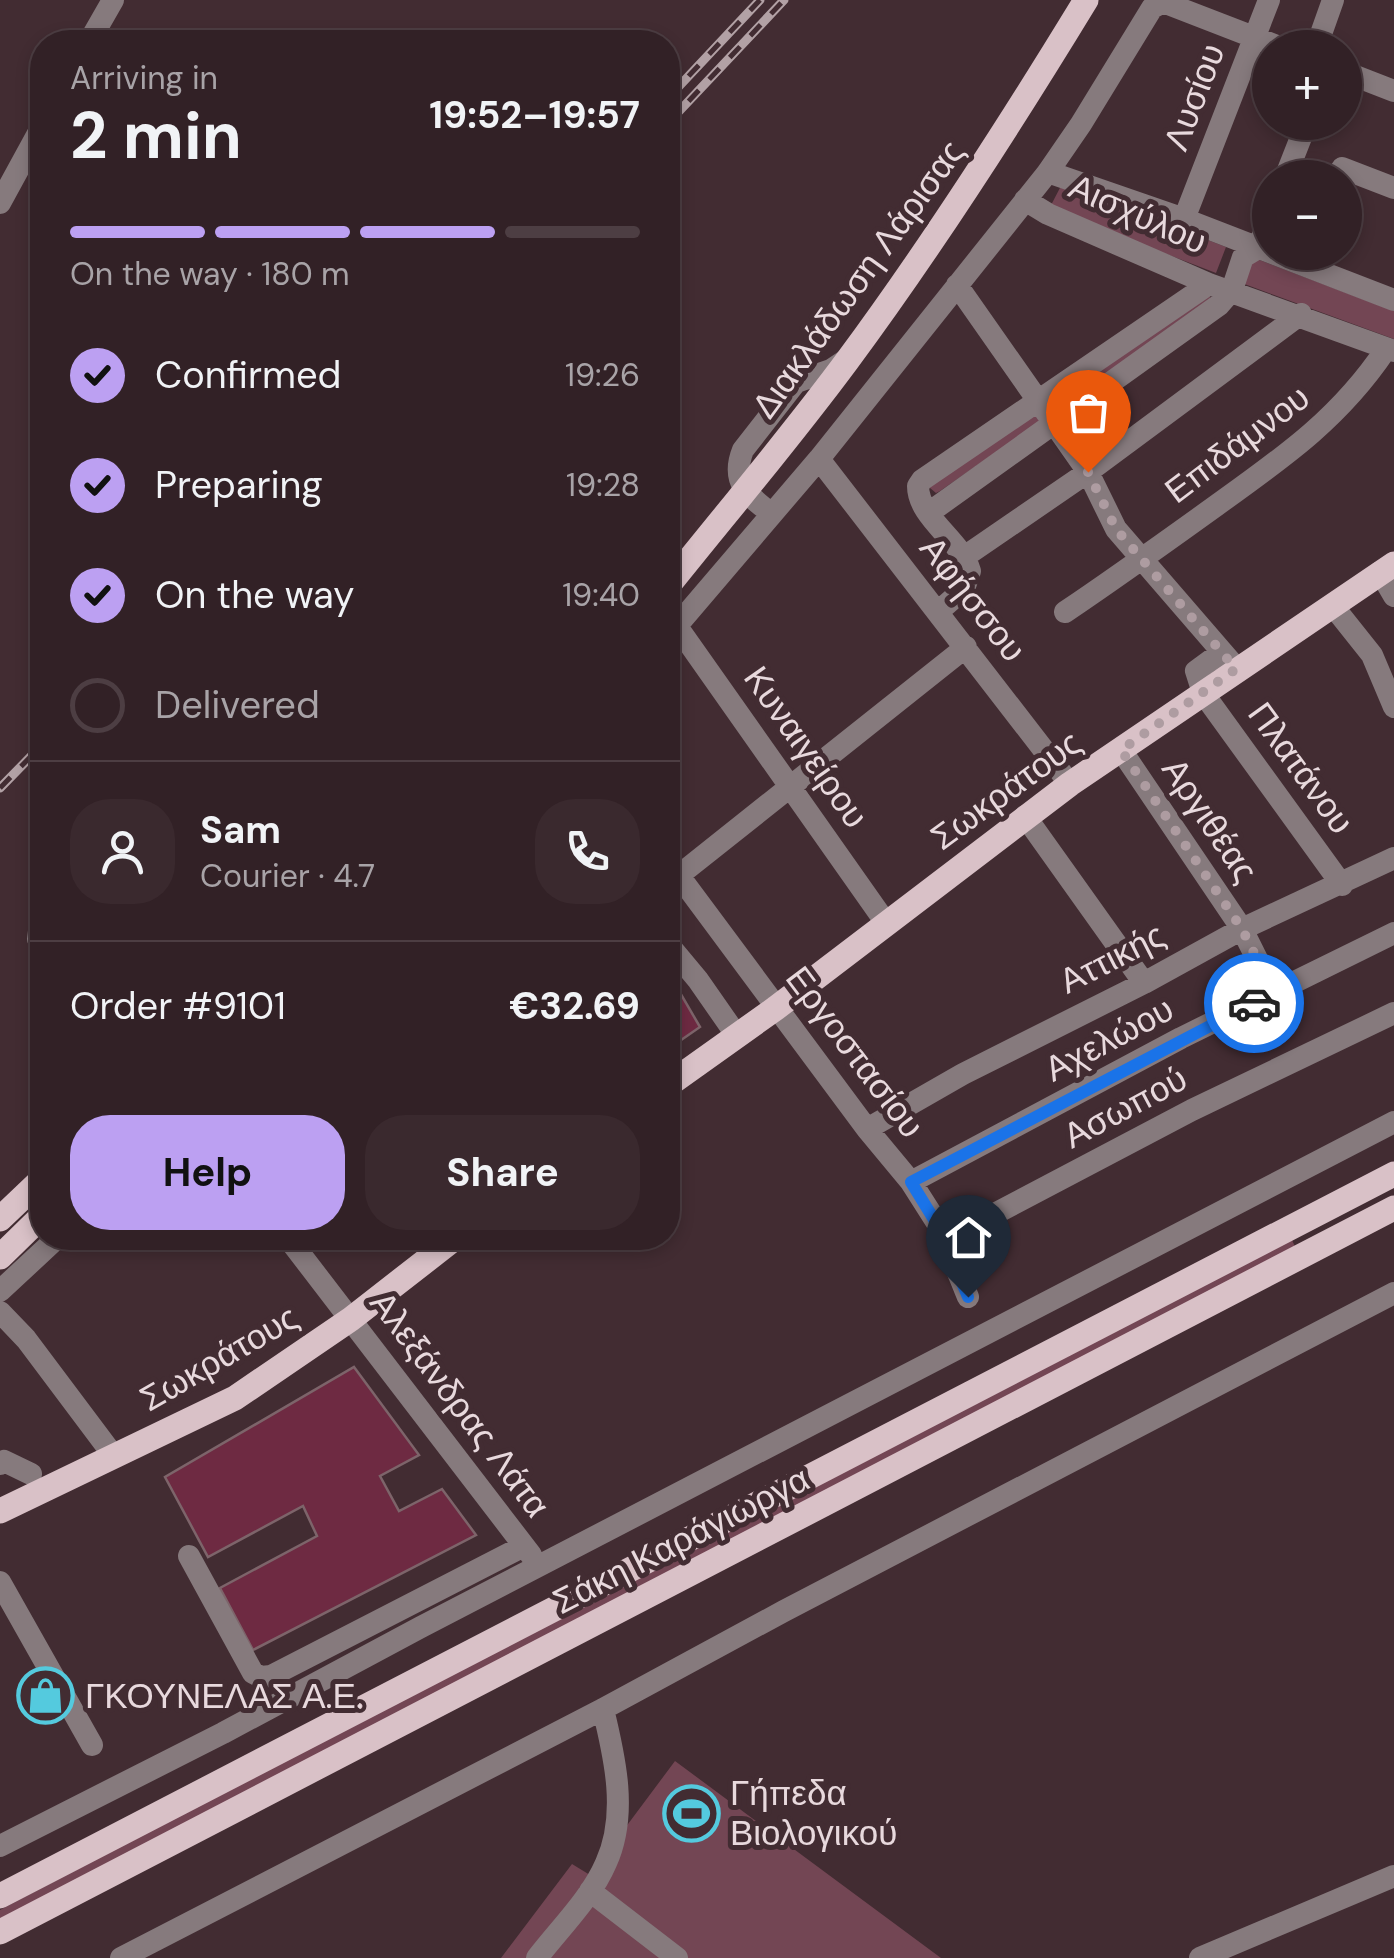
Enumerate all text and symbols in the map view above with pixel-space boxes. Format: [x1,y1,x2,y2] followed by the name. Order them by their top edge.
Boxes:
[1252,30,1362,270] map controls
[1252,30,1362,140] button: +
[1153,37,1235,157] street label: Λυσίου
[70,57,218,99] text: Arriving in
[429,90,640,140] text: 19:52–19:57
[70,94,242,178] text: 2 min
[741,131,975,427] street label: Διακλάδωση Λάρισας
[1252,160,1362,270] button: −
[1062,163,1214,265] street label: Αισχύλου
[70,253,350,295] text: On the way · 180 m
[70,348,125,403] icon: check
[155,350,341,400] text: Confirmed
[565,354,640,396] text: 19:26
[1046,370,1131,473] pin
[1155,375,1319,513] street label: Επιδάμνου
[1061,385,1116,440] icon: bag
[70,458,125,513] icon: check
[155,460,323,510] text: Preparing
[566,464,640,506] text: 19:28
[910,527,1036,671] street label: Αφήσσου
[70,568,125,623] icon: check
[155,570,354,620] text: On the way
[562,574,640,616] text: 19:40
[733,657,879,837] street label: Κυναιγείρου
[155,680,320,730] text: Delivered
[1238,693,1364,843] street label: Πλατάνου
[922,720,1090,860] street label: Σωκράτους
[1152,749,1268,891] street label: Αργιθέας
[70,799,175,904] button: person
[535,799,640,904] button: phone
[200,805,281,855] text: Sam
[200,855,375,897] text: Courier · 4.7
[1051,912,1173,1004] street label: Αττικής
[1204,953,1304,1053] courier
[775,957,935,1147] street label: Εργοστασίου
[1227,976,1282,1031] icon: car
[70,981,286,1031] text: Order #9101
[509,981,640,1031] text: €32.69
[1037,986,1181,1092] street label: Αχελώου
[1055,1055,1195,1159] street label: Ασωπού
[70,1115,345,1230] button: Help
[365,1115,640,1230] button: Share
[926,1195,1011,1298] pin
[941,1210,996,1265] icon: home
[360,1282,560,1526] street label: Αλεξάνδρας Λάτα
[132,1294,306,1422] street label: Σωκράτους
[545,1456,817,1624] street label: Σάκη Καράγιωργα
[16,1666,76,1726] shop icon: ΓΚΟΥΝΕΛΑΣ Α.Ε.
[85,1673,363,1719] place label: ΓΚΟΥΝΕΛΑΣ Α.Ε.
[730,1770,897,1856] place label: Γήπεδα Βιολογικού
[661,1783,721,1843] sports icon: Γήπεδα Βιολογικού

